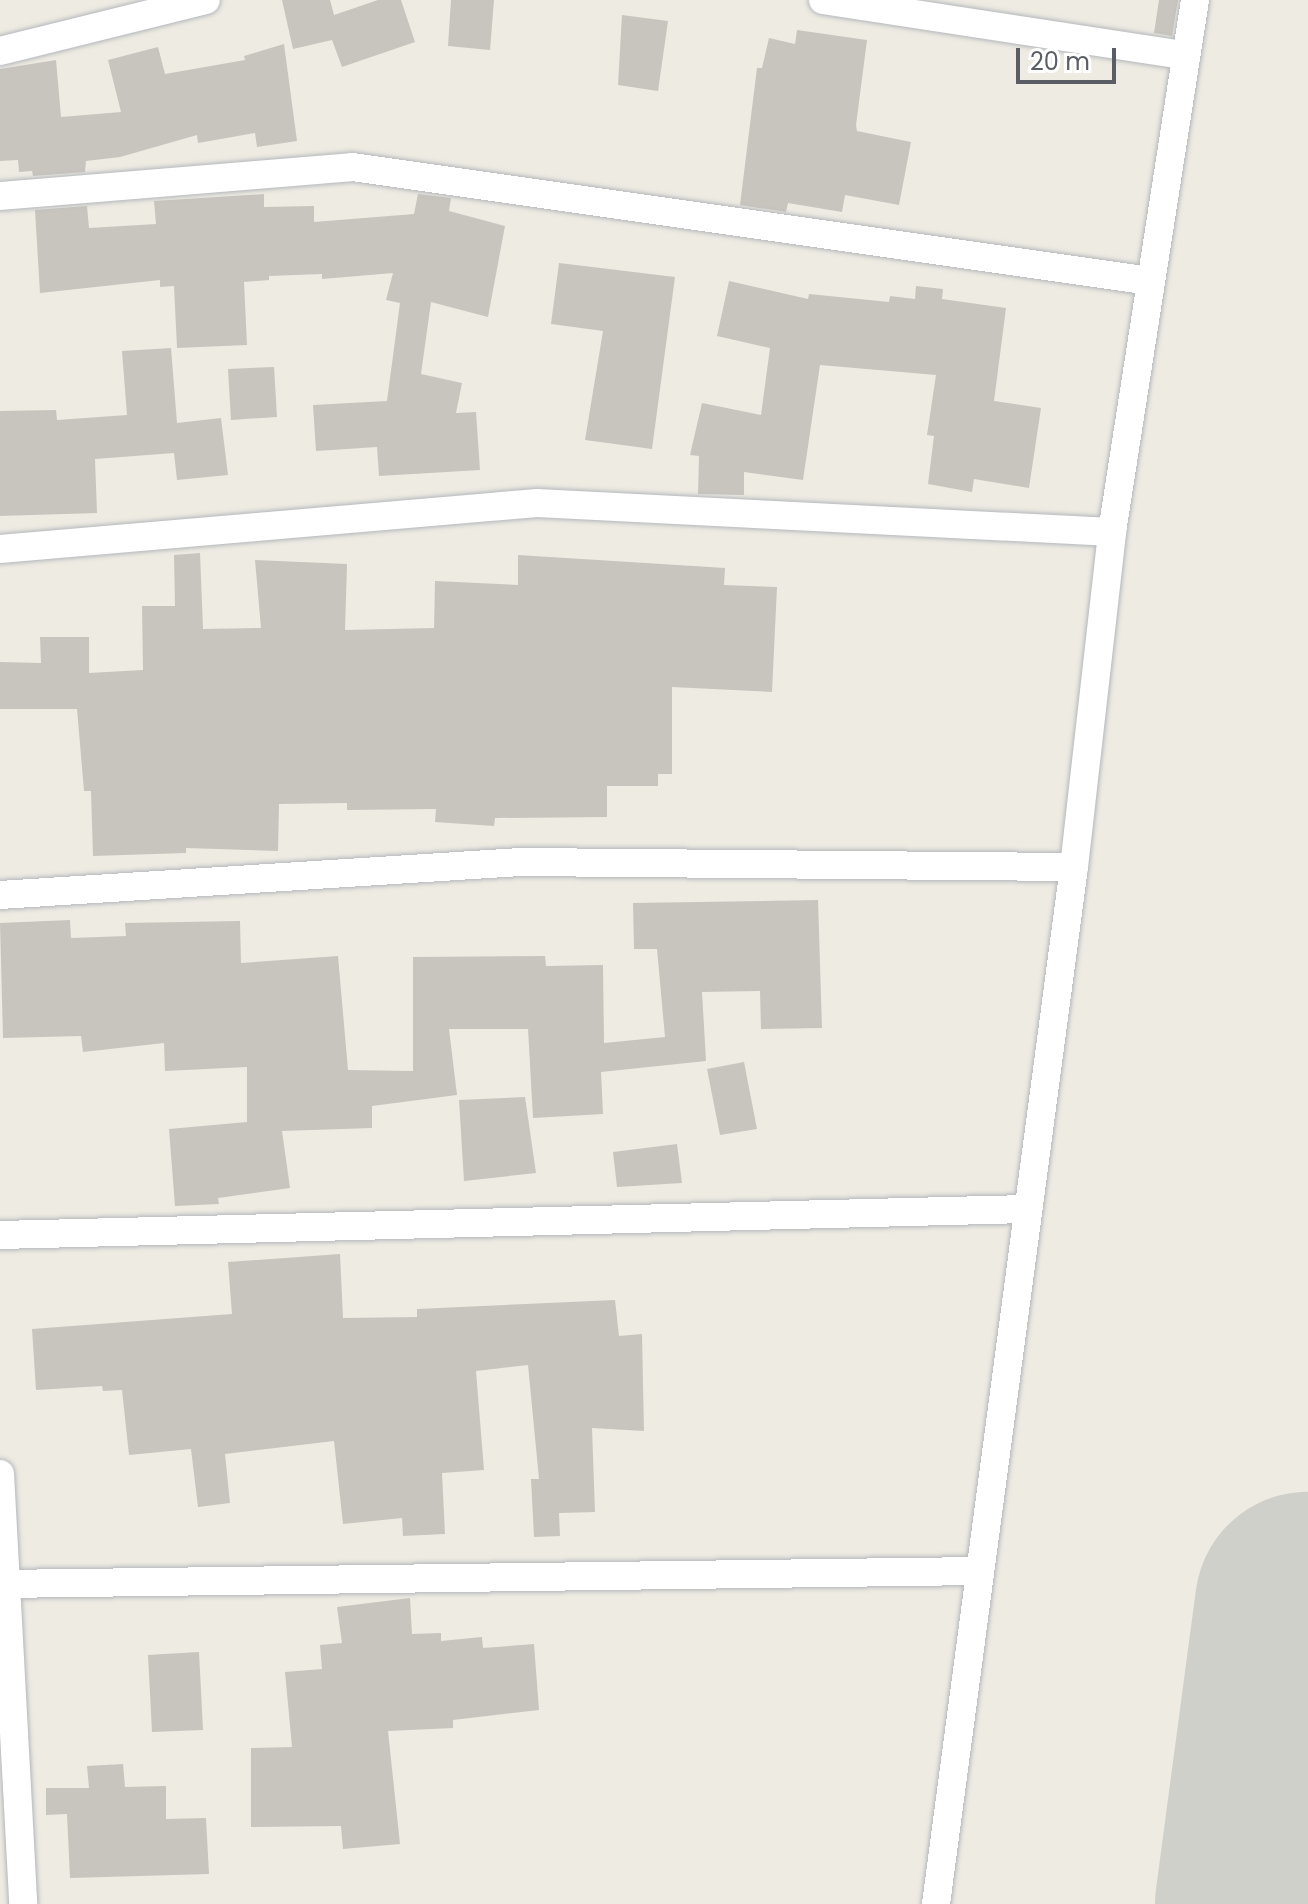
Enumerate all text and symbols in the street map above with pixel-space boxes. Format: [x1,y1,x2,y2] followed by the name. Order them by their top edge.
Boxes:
[1020,32,1120,82] scale bar
[1030,45,1090,78] text: 20 m

